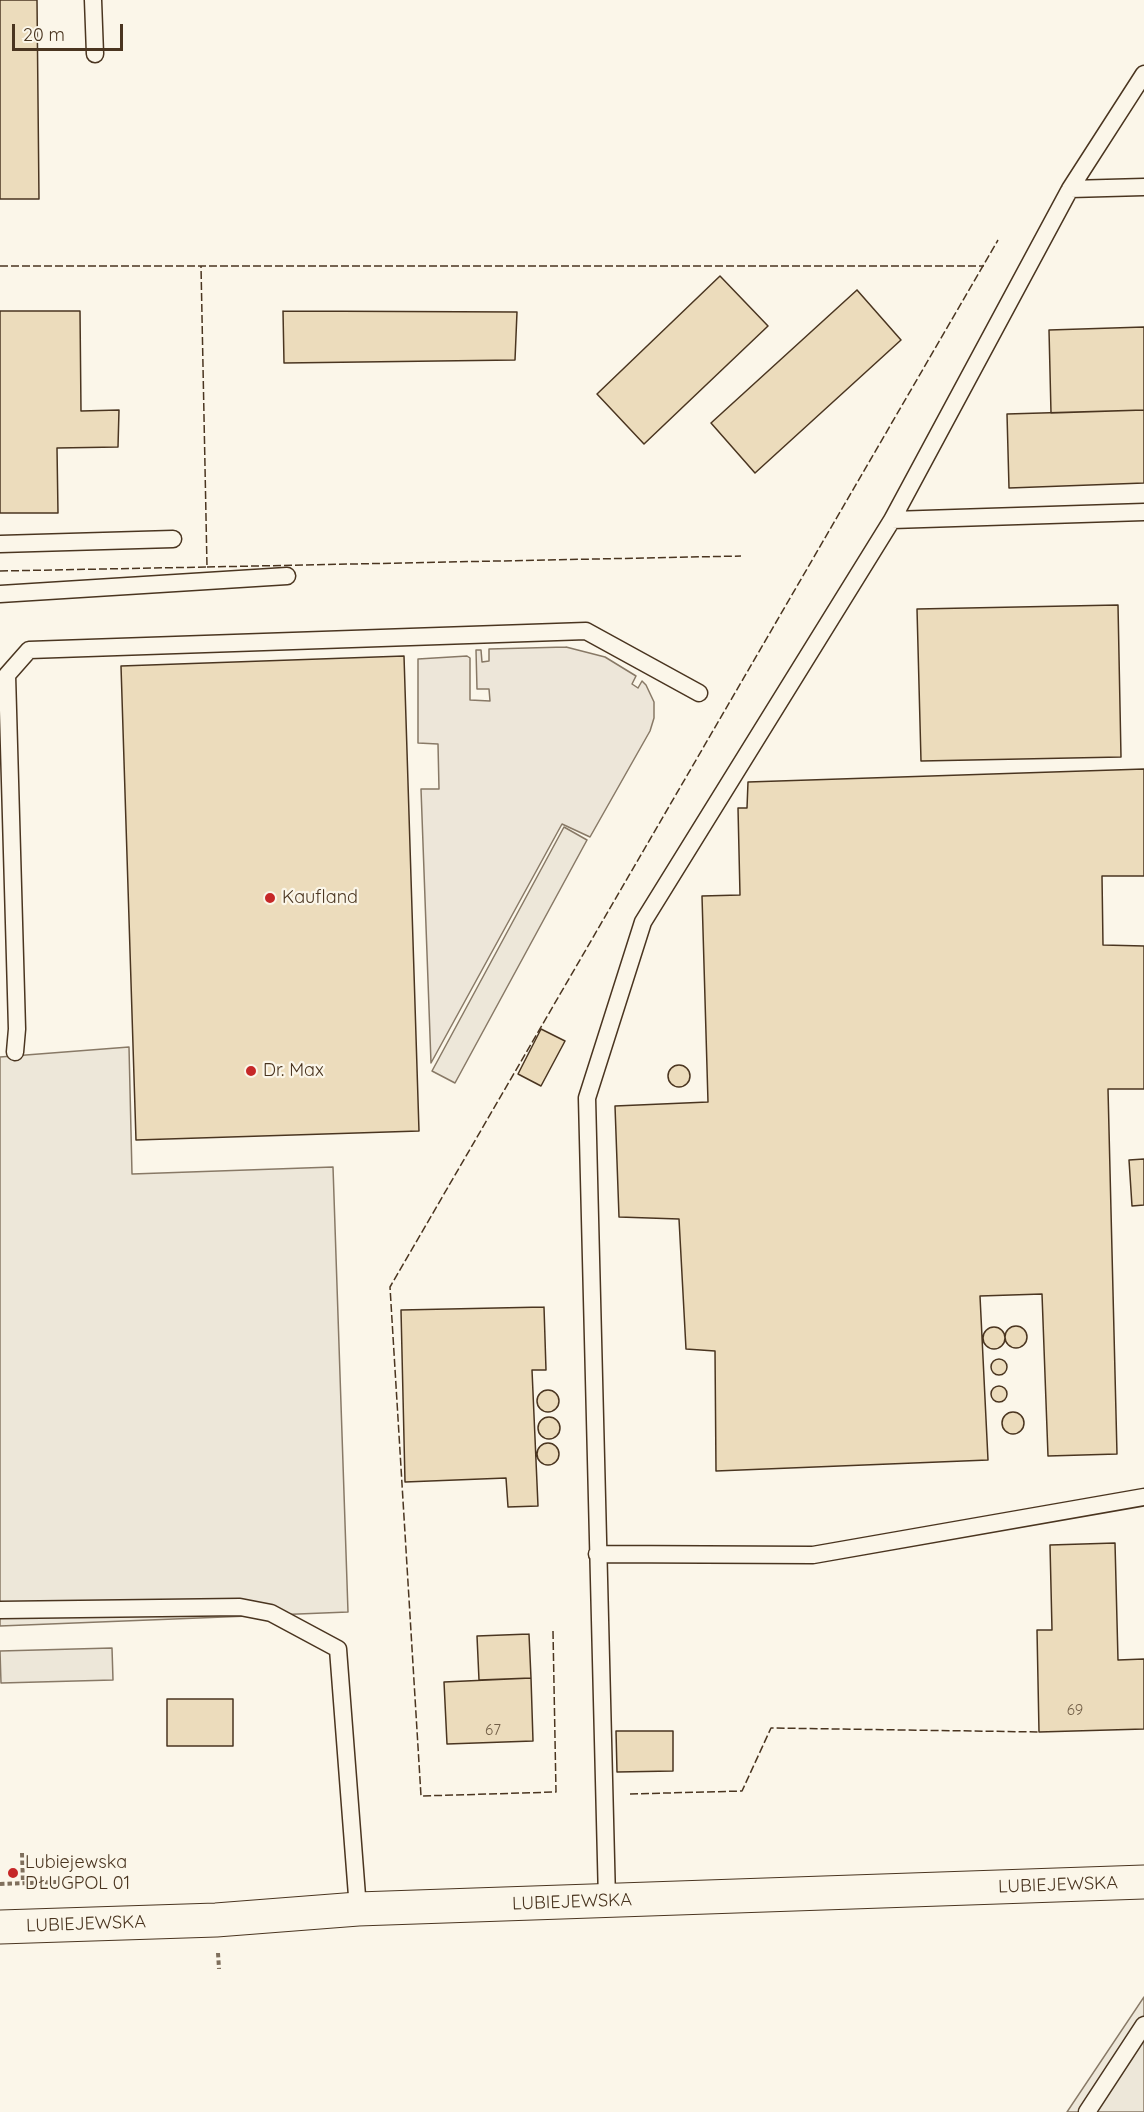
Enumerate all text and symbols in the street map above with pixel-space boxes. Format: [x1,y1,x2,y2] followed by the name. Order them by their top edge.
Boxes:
[15,12,126,50] scale bar
[23,23,65,46] text: 20 m
[282,887,358,909] place label: Kaufland
[263,891,277,905] marker: Kaufland
[263,1060,324,1082] place label: Dr. Max
[244,1064,258,1078] marker: Dr. Max
[1067,1701,1083,1719] house number: 69
[485,1721,501,1739] house number: 67
[25,1852,130,1894] place label: Lubiejewska DŁUGPOL 01
[6,1866,20,1880] marker: Lubiejewska DŁUGPOL 01
[998,1872,1118,1898] street label: LUBIEJEWSKA
[512,1889,632,1915] street label: LUBIEJEWSKA
[26,1911,146,1937] street label: LUBIEJEWSKA

